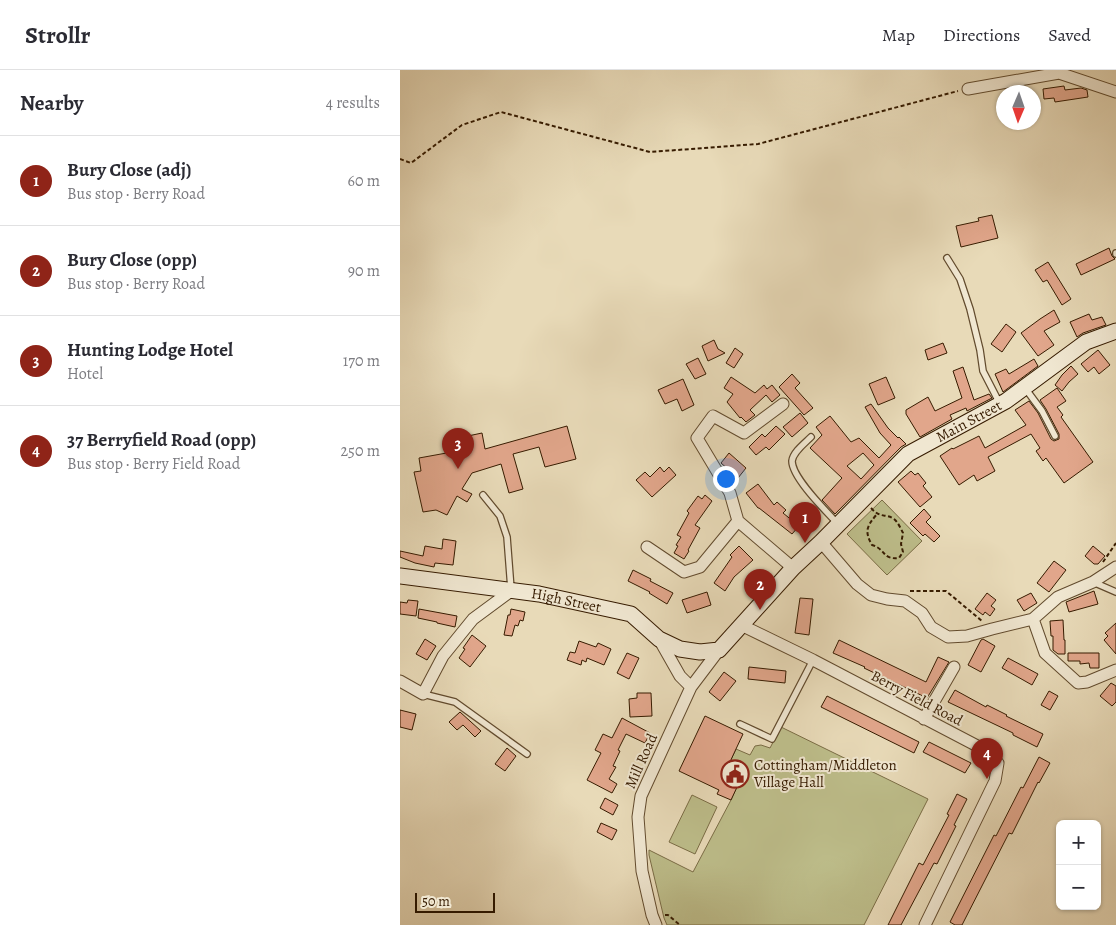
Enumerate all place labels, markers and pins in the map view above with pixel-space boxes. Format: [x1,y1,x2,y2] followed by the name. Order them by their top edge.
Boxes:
[442,428,474,469] pin: 3
[789,502,821,543] pin: 1
[744,569,776,610] pin: 2
[971,738,1003,779] pin: 4
[753,755,897,792] place label: Cottingham/Middleton Village Hall
[720,759,750,789] public building icon: Cottingham/Middleton Village Hall

